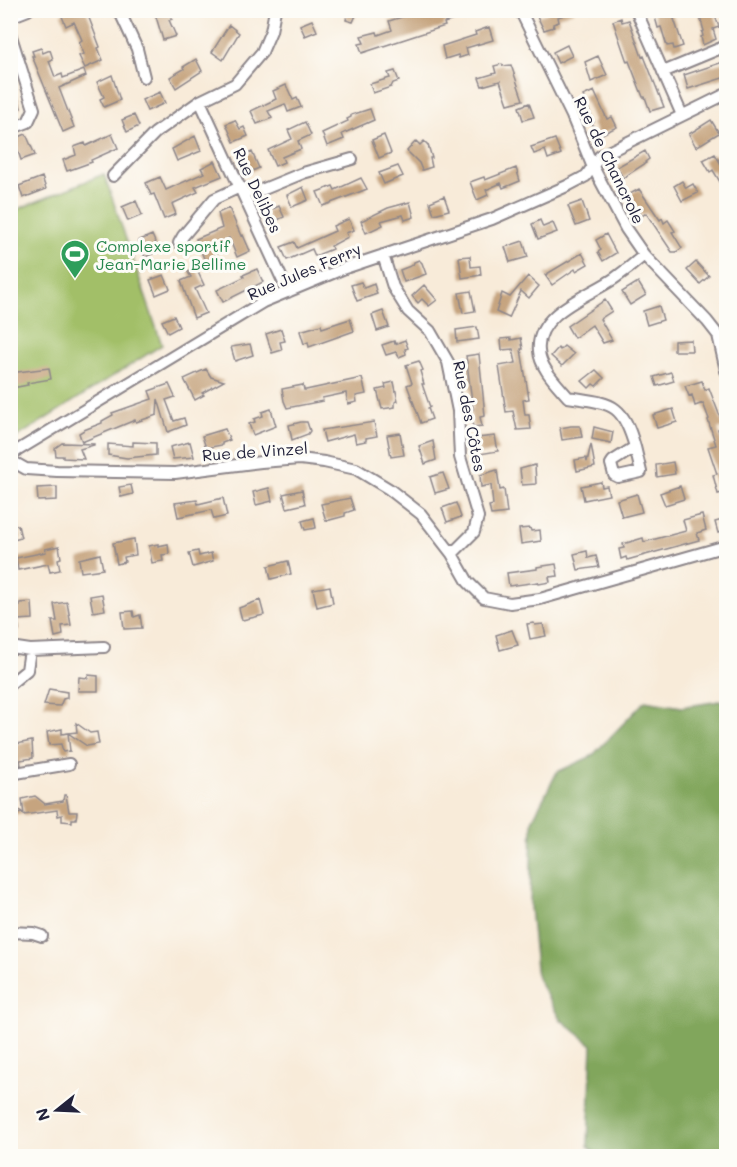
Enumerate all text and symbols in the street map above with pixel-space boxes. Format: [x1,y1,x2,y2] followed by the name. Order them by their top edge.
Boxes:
[570,93,650,227] street label: Rue de Chancrole
[229,144,287,236] street label: Rue Delibes
[96,235,246,274] place label: Complexe sportif Jean-Marie Bellime
[59,238,91,280] sports icon: Complexe sportif Jean-Marie Bellime
[244,238,364,304] street label: Rue Jules Ferry
[449,359,491,473] street label: Rue des Côtes
[201,437,309,465] street label: Rue de Vinzel
[27,1080,87,1140] north arrow
[30,1106,54,1124] text: N

